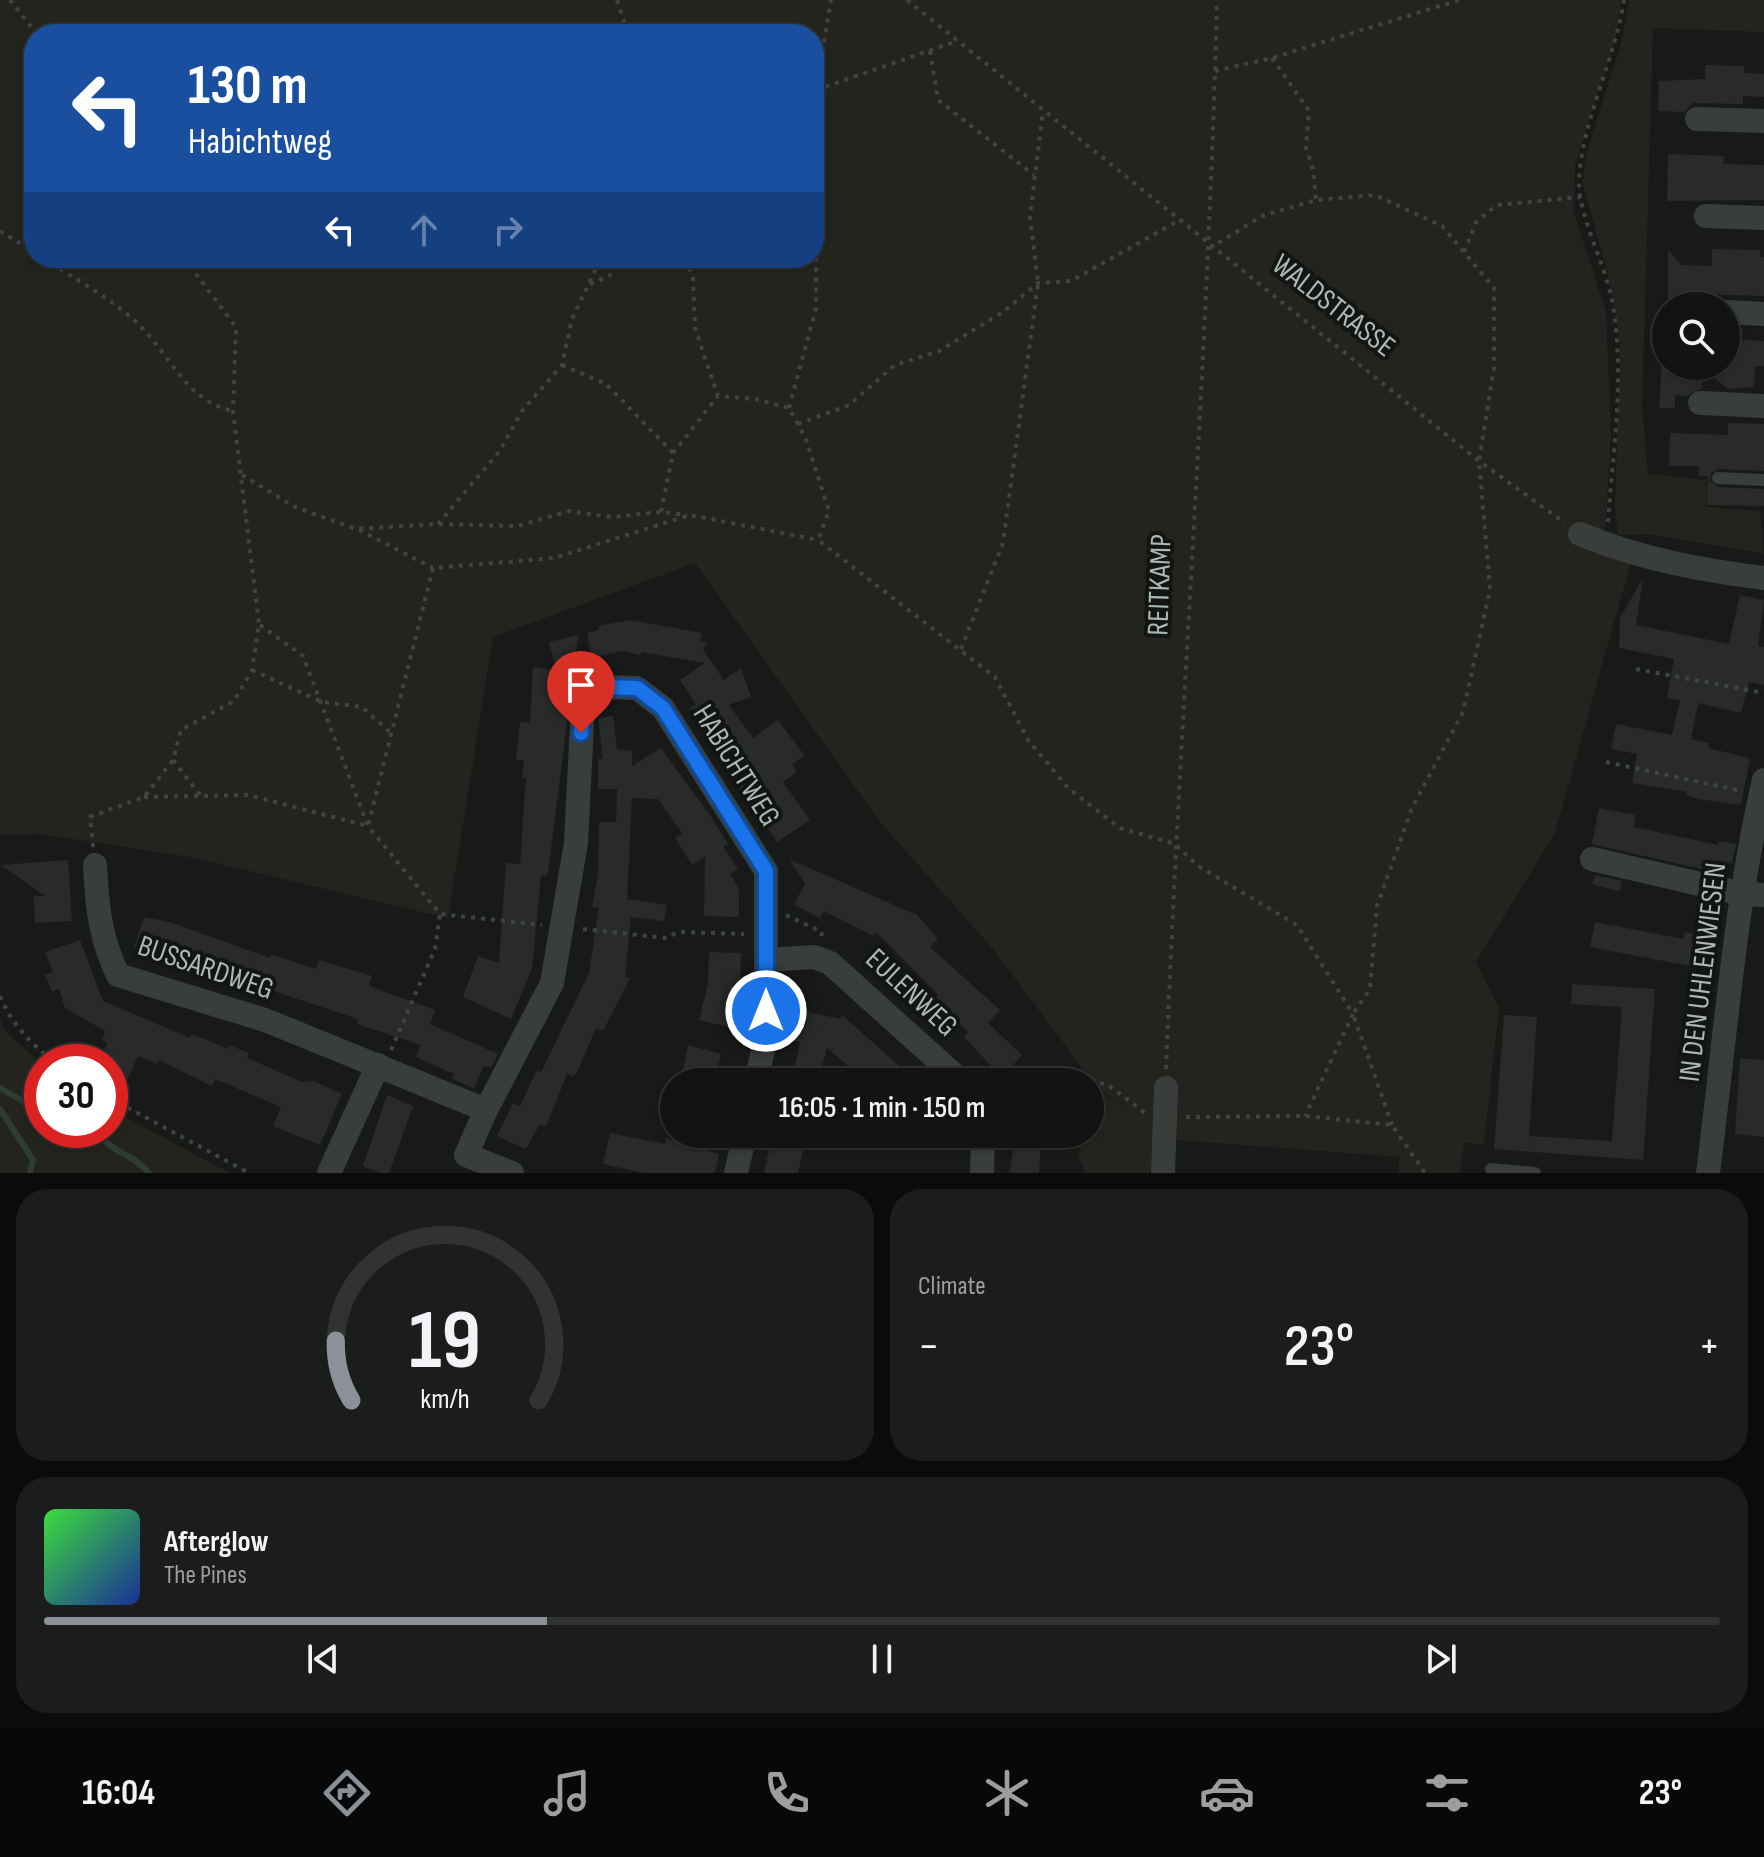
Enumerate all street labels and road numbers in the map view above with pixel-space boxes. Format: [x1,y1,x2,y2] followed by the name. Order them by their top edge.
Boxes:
[1265,247,1402,365] street label: WALDSTRASSE
[1140,534,1180,636] street label: REITKAMP
[685,698,787,833] street label: HABICHTWEG
[1672,860,1734,1084] street label: IN DEN UHLENWIESEN
[133,928,278,1008] street label: BUSSARDWEG
[858,941,965,1044] street label: EULENWEG

